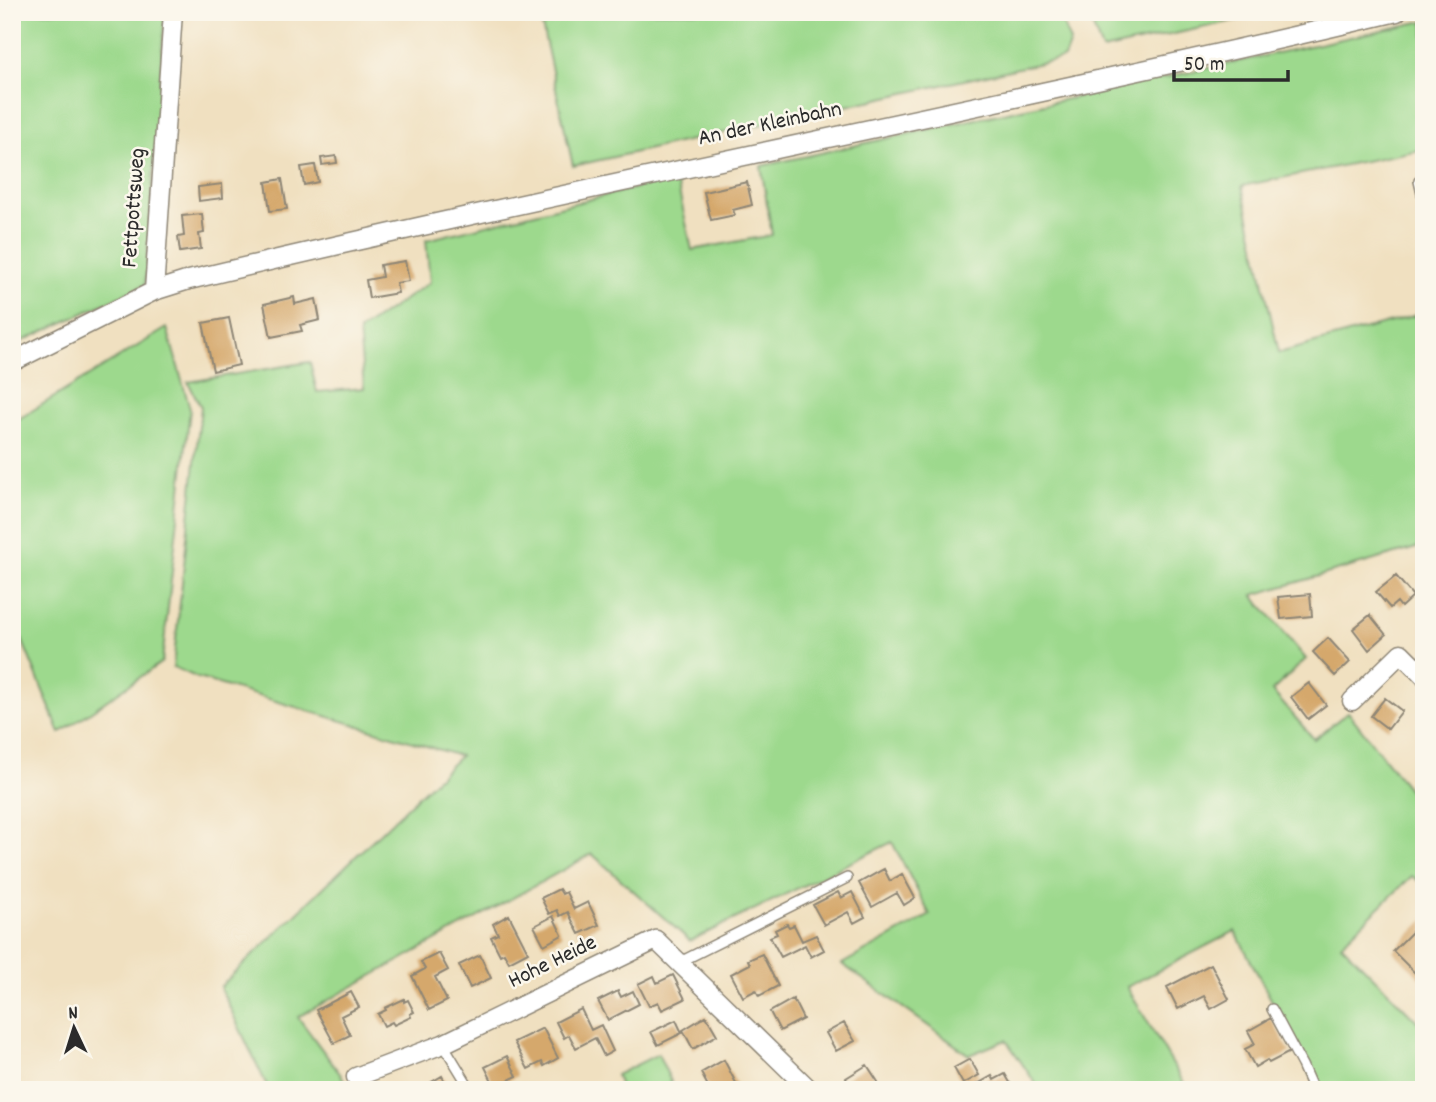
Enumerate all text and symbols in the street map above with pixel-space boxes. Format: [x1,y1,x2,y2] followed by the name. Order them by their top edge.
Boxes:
[1174,38,1287,82] scale bar
[1184,51,1224,81] text: 50 m
[695,94,845,156] street label: An der Kleinbahn
[114,147,156,269] street label: Fettpottsweg
[503,927,603,999] street label: Hohe Heide
[38,993,108,1064] north arrow
[67,1001,79,1028] text: N

